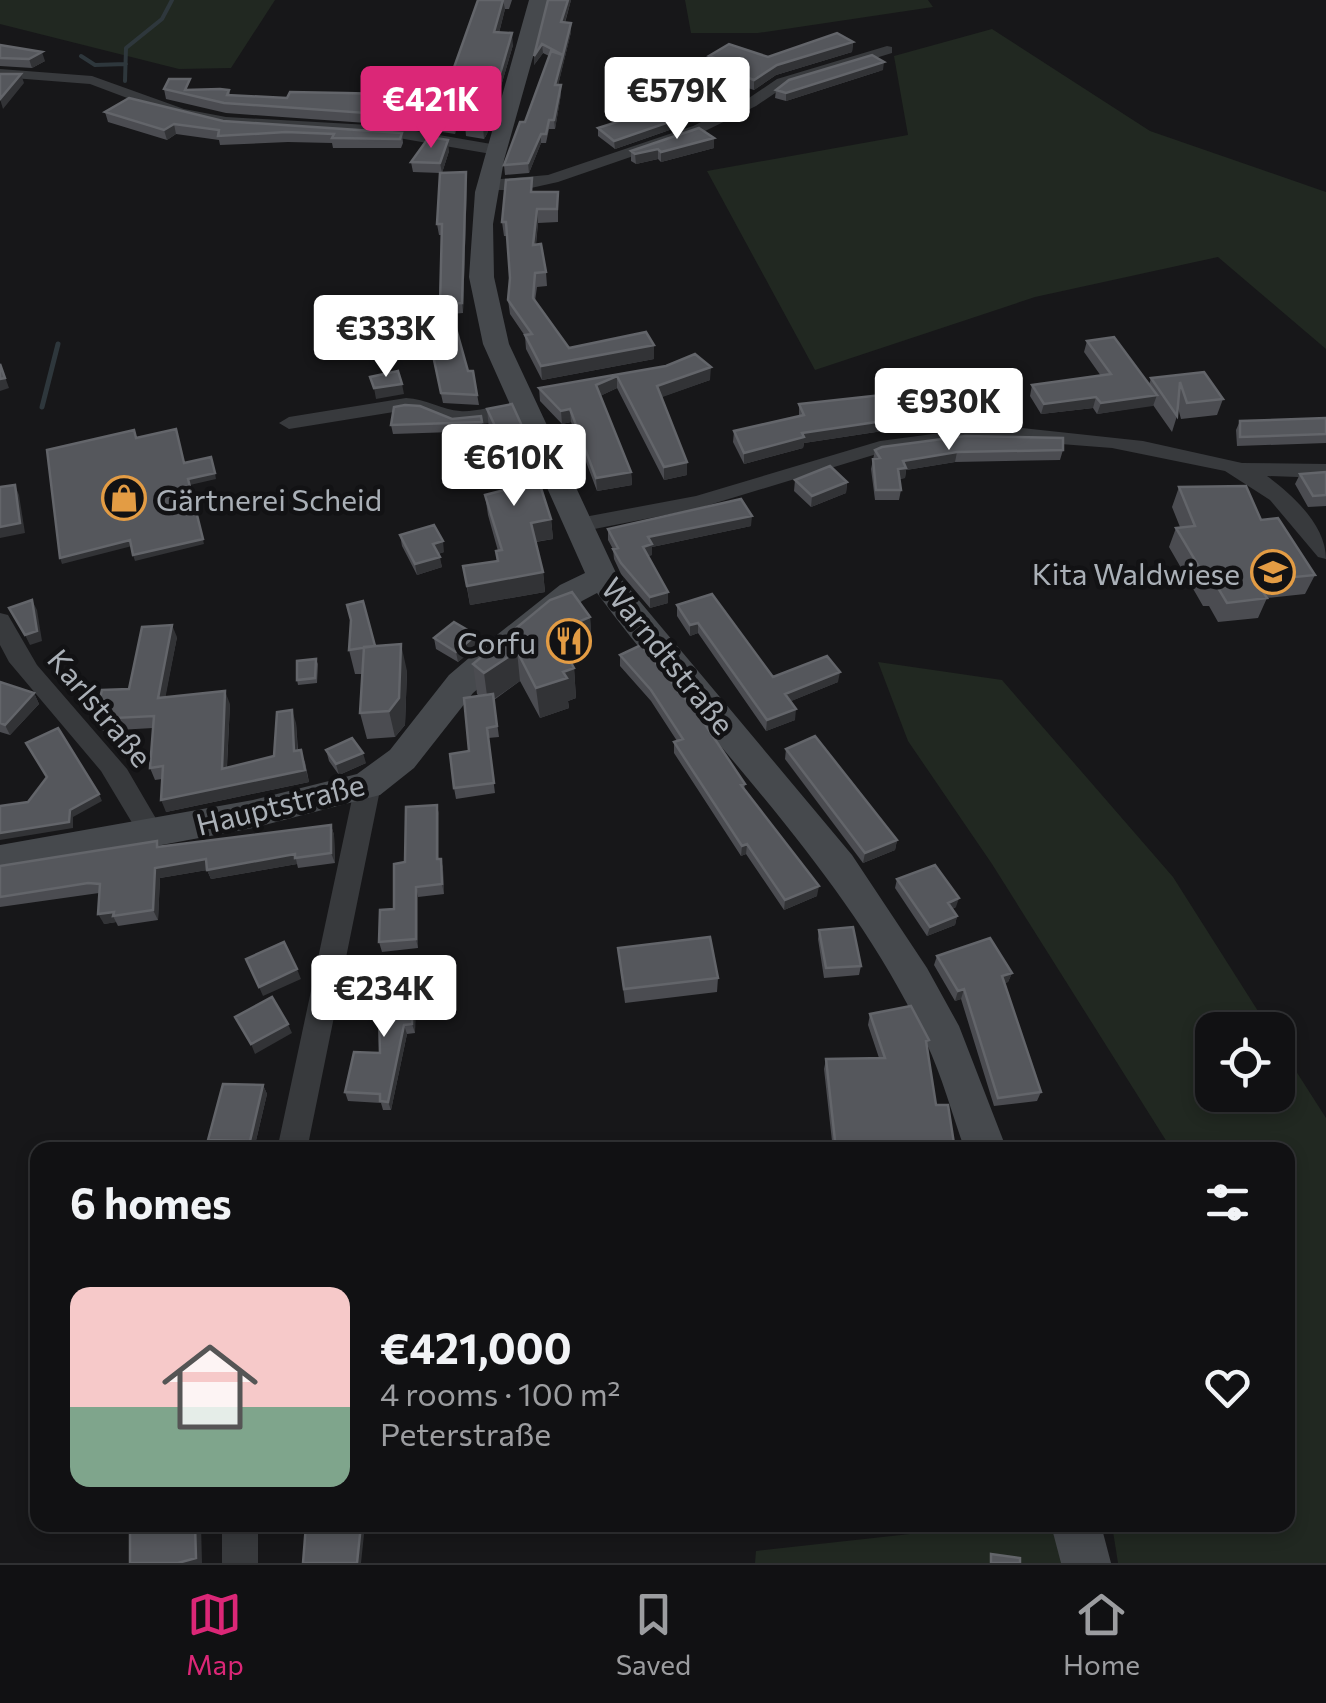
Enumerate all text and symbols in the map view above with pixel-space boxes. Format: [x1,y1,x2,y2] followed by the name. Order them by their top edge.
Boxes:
[607,57,747,142] pin: €579K
[361,66,501,151] pin: €421K
[627,69,727,109] text: €579K
[383,78,479,118] text: €421K
[316,295,456,380] pin: €333K
[336,307,436,347] text: €333K
[879,368,1019,453] pin: €930K
[897,380,1001,420] text: €930K
[444,424,584,509] pin: €610K
[464,436,564,476] text: €610K
[101,475,147,521] shop icon: Gärtnerei Scheid
[156,480,382,517] place label: Gärtnerei Scheid
[1250,549,1296,595] school or university icon: Kita Waldwiese
[1032,554,1240,591] place label: Kita Waldwiese
[595,569,743,741] street label: Warndtstraße
[546,618,592,664] restaurant icon: Corfu
[457,623,536,660] place label: Corfu
[41,640,161,774] street label: Karlstraße
[192,764,368,842] street label: Hauptstraße
[314,955,454,1040] pin: €234K
[333,967,435,1007] text: €234K
[1195,1012,1295,1112] map controls
[1195,1012,1295,1112] button: locate
[1200,1175,1255,1230] icon: filters
[70,1176,232,1228] text: 6 homes
[380,1321,572,1373] text: €421,000
[150,1327,270,1447] icon: home
[1200,1360,1255,1415] icon: heart
[380,1373,620,1413] text: 4 rooms · 100 m²
[380,1413,551,1453] text: Peterstraße
[186,1587,244,1681] tab: Map
[616,1587,691,1681] tab: Saved
[1063,1587,1140,1681] tab: Home

